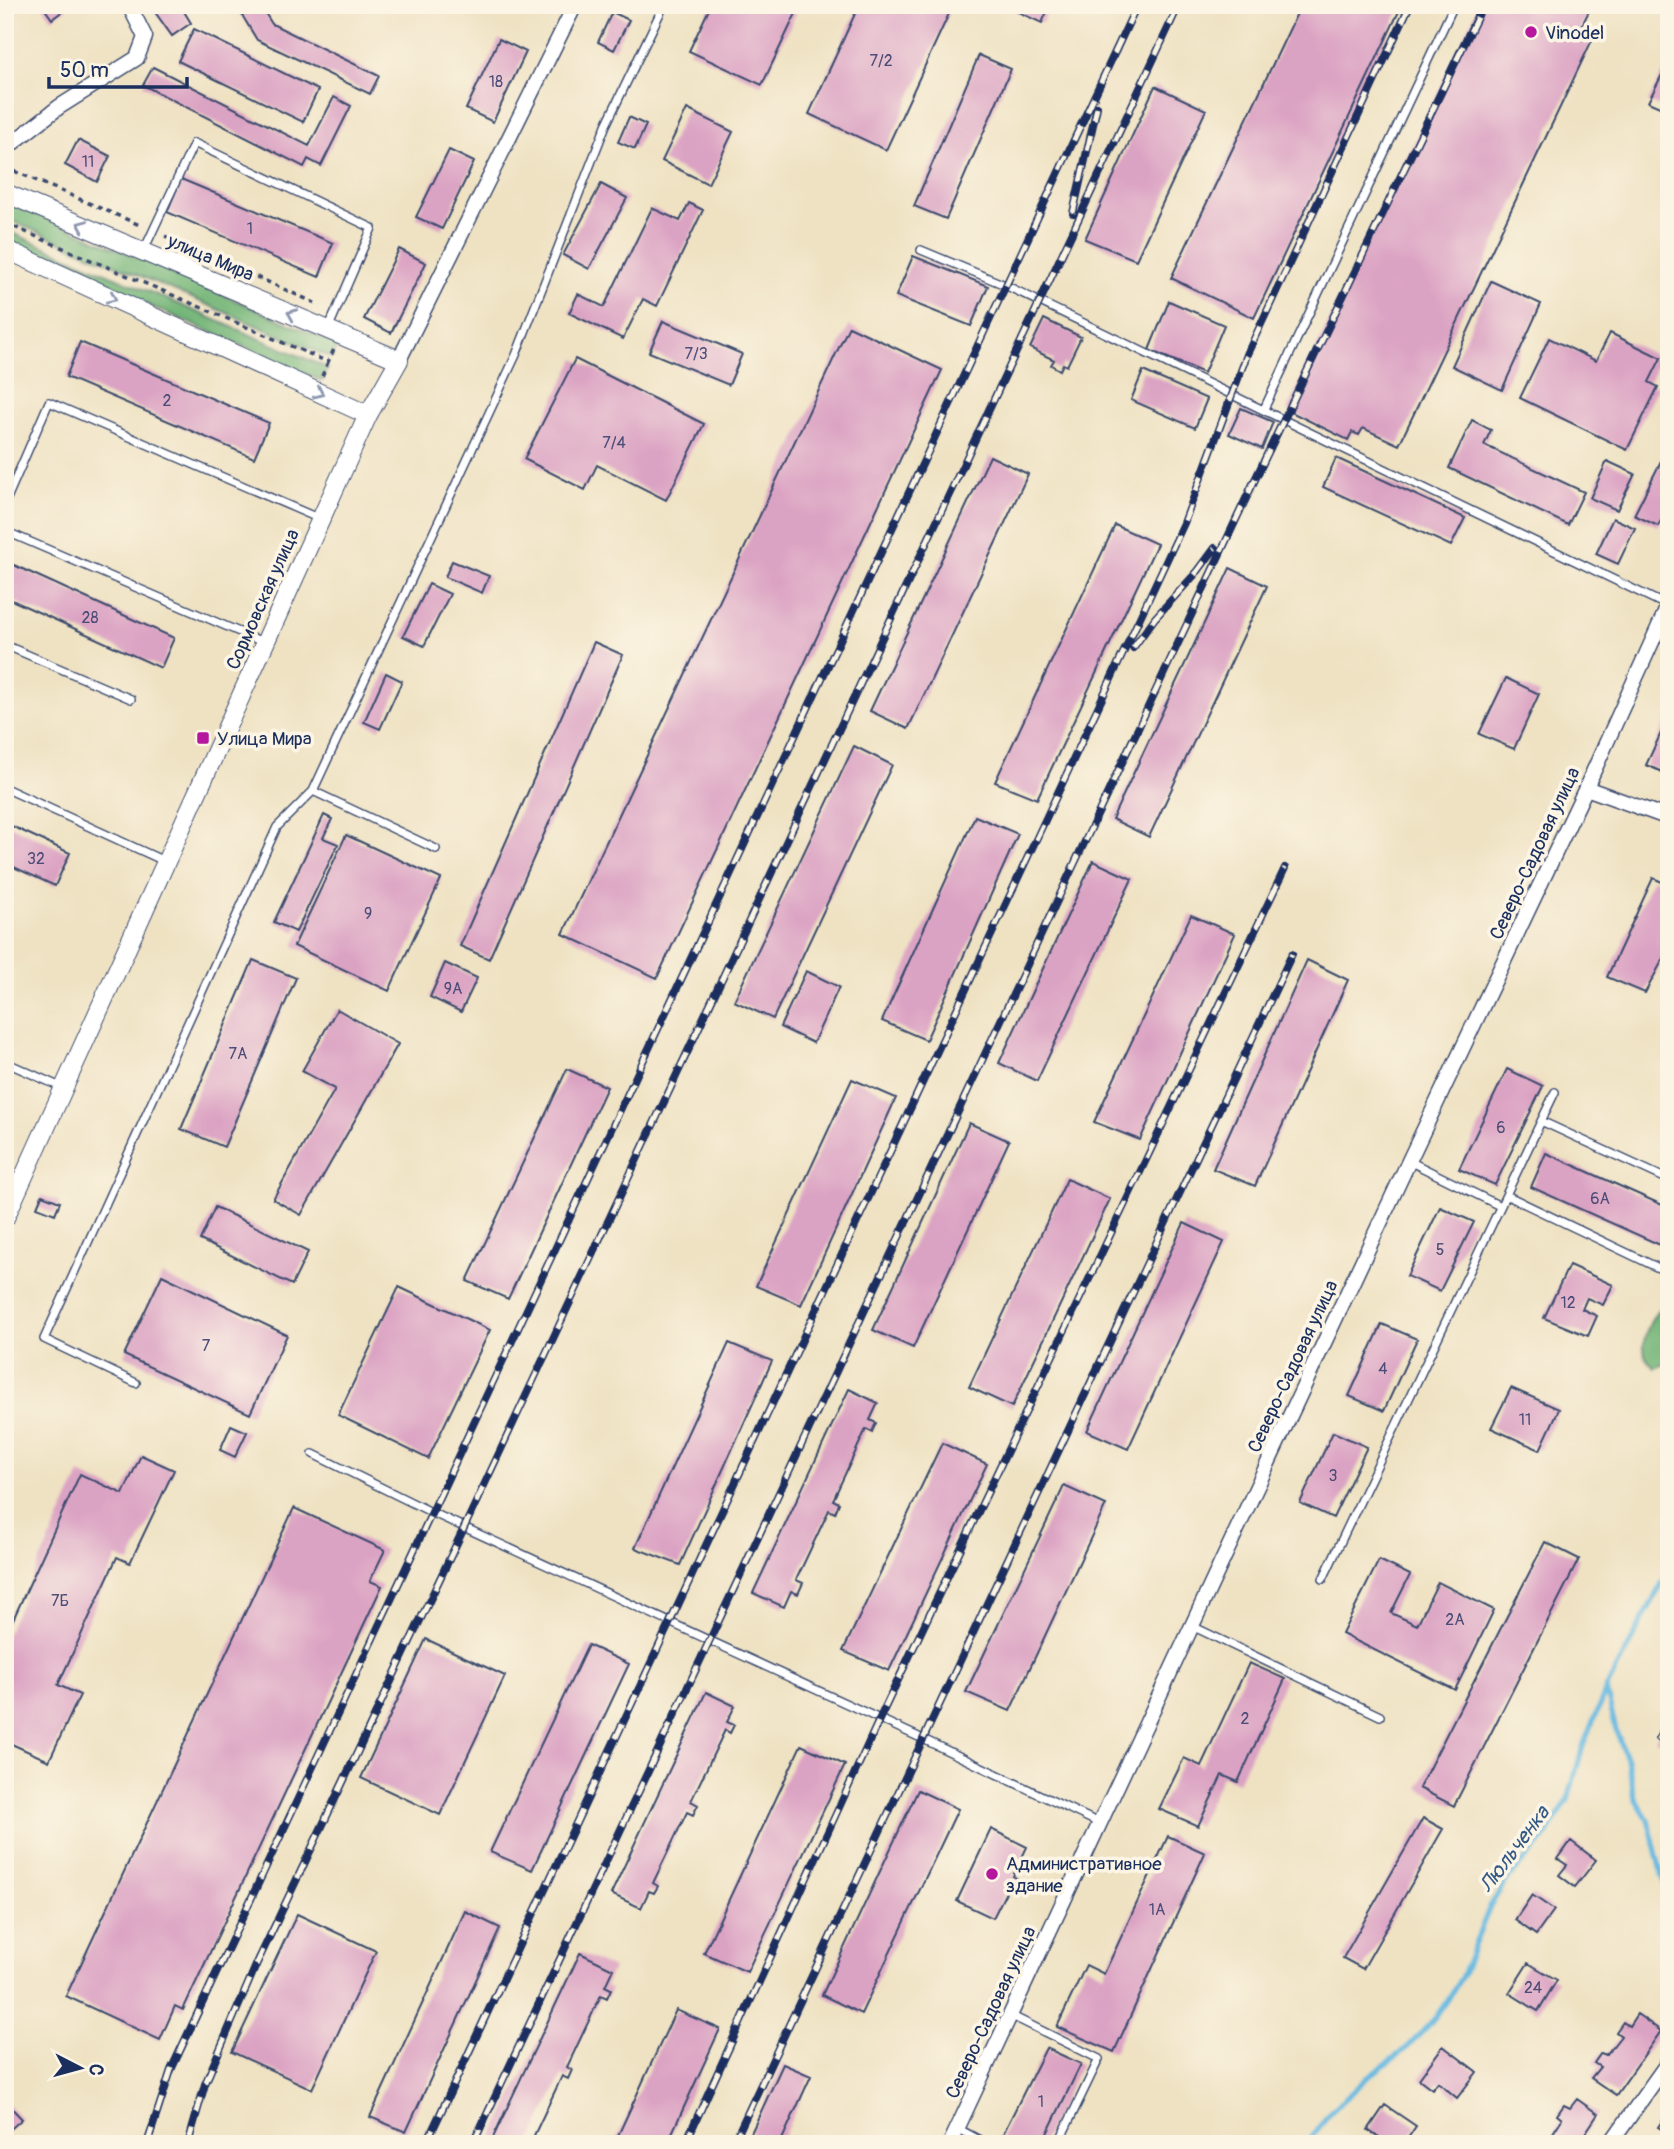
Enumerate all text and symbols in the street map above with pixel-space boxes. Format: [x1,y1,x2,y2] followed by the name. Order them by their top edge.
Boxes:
[1545,21,1604,45] place label: Vinodel
[1523,24,1539,40] marker: Vinodel
[49,46,187,90] scale bar
[869,51,893,71] house number: 7/2
[60,57,109,84] text: 50 m
[489,72,503,92] house number: 18
[82,152,94,172] house number: 11
[247,219,253,239] house number: 1
[77,220,89,234] one-way arrow
[163,229,258,287] street label: улица Мира
[105,290,117,304] one-way arrow
[286,308,299,322] one-way arrow
[684,344,708,364] house number: 7/3
[312,385,324,399] one-way arrow
[163,391,172,411] house number: 2
[602,433,626,453] house number: 7/4
[221,525,305,674] street label: Сормовская улица
[81,608,99,628] house number: 28
[217,727,312,751] place label: Улица Мира
[195,730,211,746] marker: Улица Мира
[1484,763,1586,944] street label: Северо-Садовая улица
[27,849,45,869] house number: 32
[364,904,372,924] house number: 9
[444,979,462,999] house number: 9А
[229,1044,247,1064] house number: 7А
[1496,1118,1506,1138] house number: 6
[1590,1189,1610,1209] house number: 6А
[1436,1240,1444,1260] house number: 5
[1242,1276,1344,1457] street label: Северо-Садовая улица
[1560,1293,1576,1313] house number: 12
[202,1336,211,1356] house number: 7
[1378,1359,1388,1379] house number: 4
[1519,1410,1531,1430] house number: 11
[1329,1466,1338,1486] house number: 3
[51,1591,69,1611] house number: 7Б
[1445,1610,1465,1630] house number: 2А
[1241,1709,1250,1729] house number: 2
[1473,1800,1557,1898] water label: Люльченка
[1006,1852,1162,1898] place label: Административное здание
[984,1866,1000,1882] marker: Административное здание
[1149,1900,1165,1920] house number: 1А
[940,1922,1042,2103] street label: Северо-Садовая улица
[1524,1978,1542,1998] house number: 24
[46,2034,116,2104] north arrow
[83,2063,108,2077] text: С
[1038,2092,1044,2112] house number: 1

